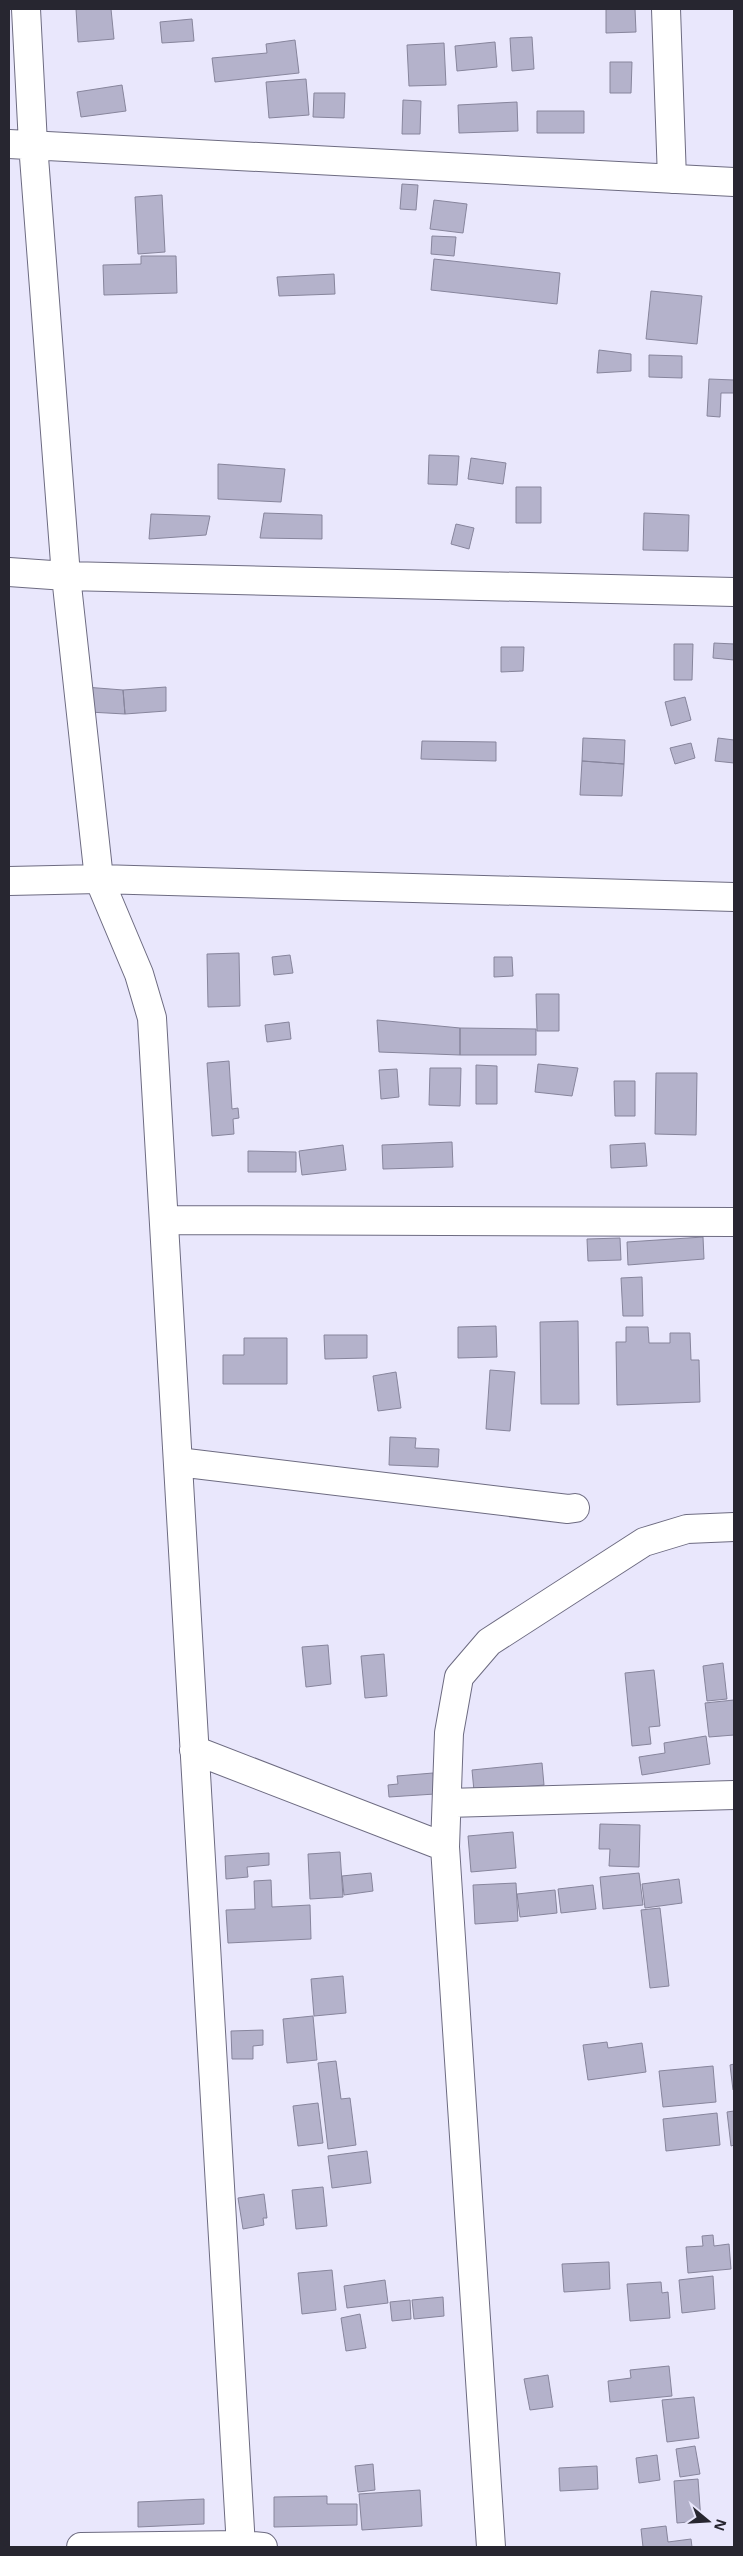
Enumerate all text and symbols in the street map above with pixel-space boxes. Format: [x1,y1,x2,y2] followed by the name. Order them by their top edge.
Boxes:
[683,2496,733,2546] north arrow
[710,2517,732,2534] text: N

